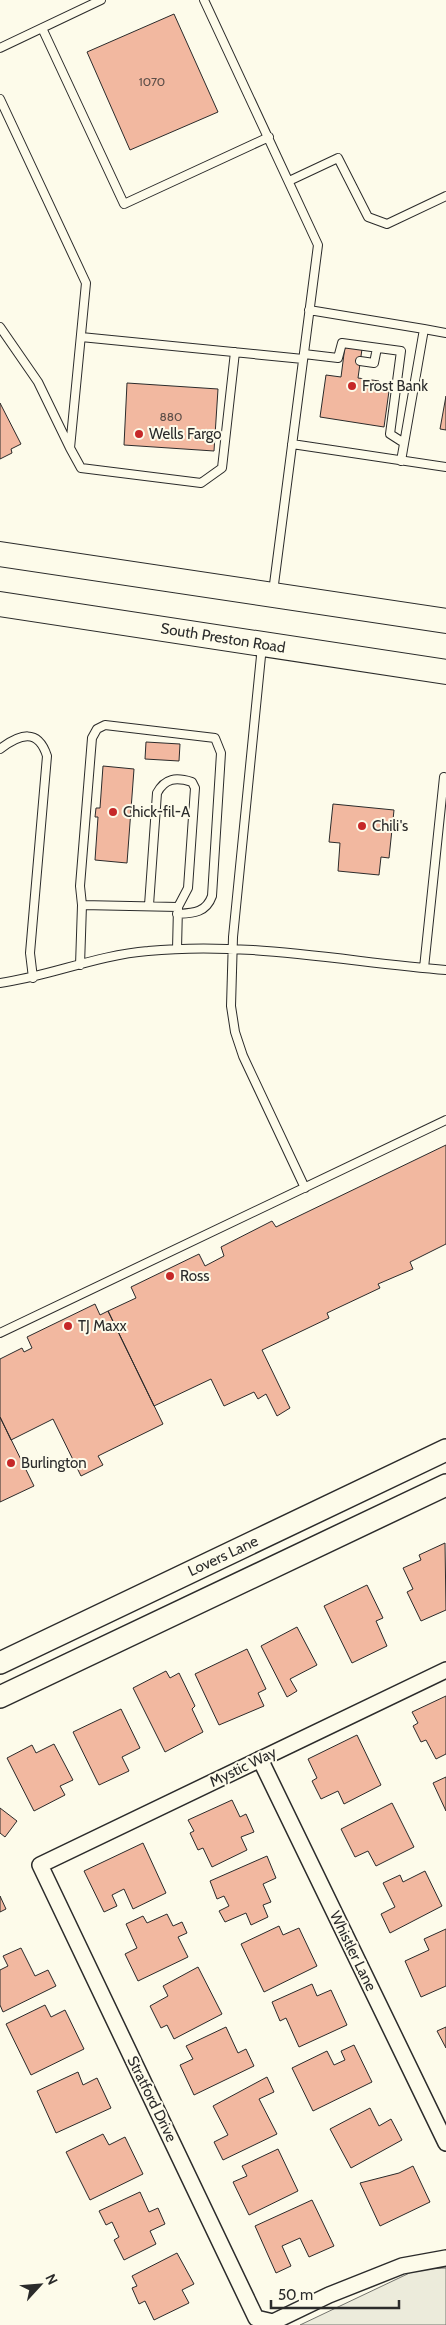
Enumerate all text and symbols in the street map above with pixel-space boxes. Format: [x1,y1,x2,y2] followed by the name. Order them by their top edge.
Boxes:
[139,74,165,89] house number: 1070
[362,377,428,395] place label: Frost Bank
[346,380,358,392] marker: Frost Bank
[160,409,182,424] house number: 880
[149,425,222,443] place label: Wells Fargo
[133,428,145,440] marker: Wells Fargo
[159,619,287,657] street label: South Preston Road
[123,803,191,821] place label: Chick-fil-A
[107,806,119,818] marker: Chick-fil-A
[372,817,408,835] place label: Chili's
[356,820,368,832] marker: Chili's
[180,1267,209,1285] place label: Ross
[164,1270,176,1282] marker: Ross
[78,1317,127,1335] place label: TJ Maxx
[62,1320,74,1332] marker: TJ Maxx
[21,1454,87,1472] place label: Burlington
[5,1457,17,1469] marker: Burlington
[185,1532,261,1580] street label: Lovers Lane
[207,1743,280,1791] street label: Mystic Way
[326,1908,380,1994] street label: Whistler Lane
[123,2053,181,2145] street label: Stratford Drive
[15,2260,65,2310] north arrow
[41,2271,62,2288] text: N
[271,2278,398,2310] scale bar
[278,2286,313,2304] text: 50 m

